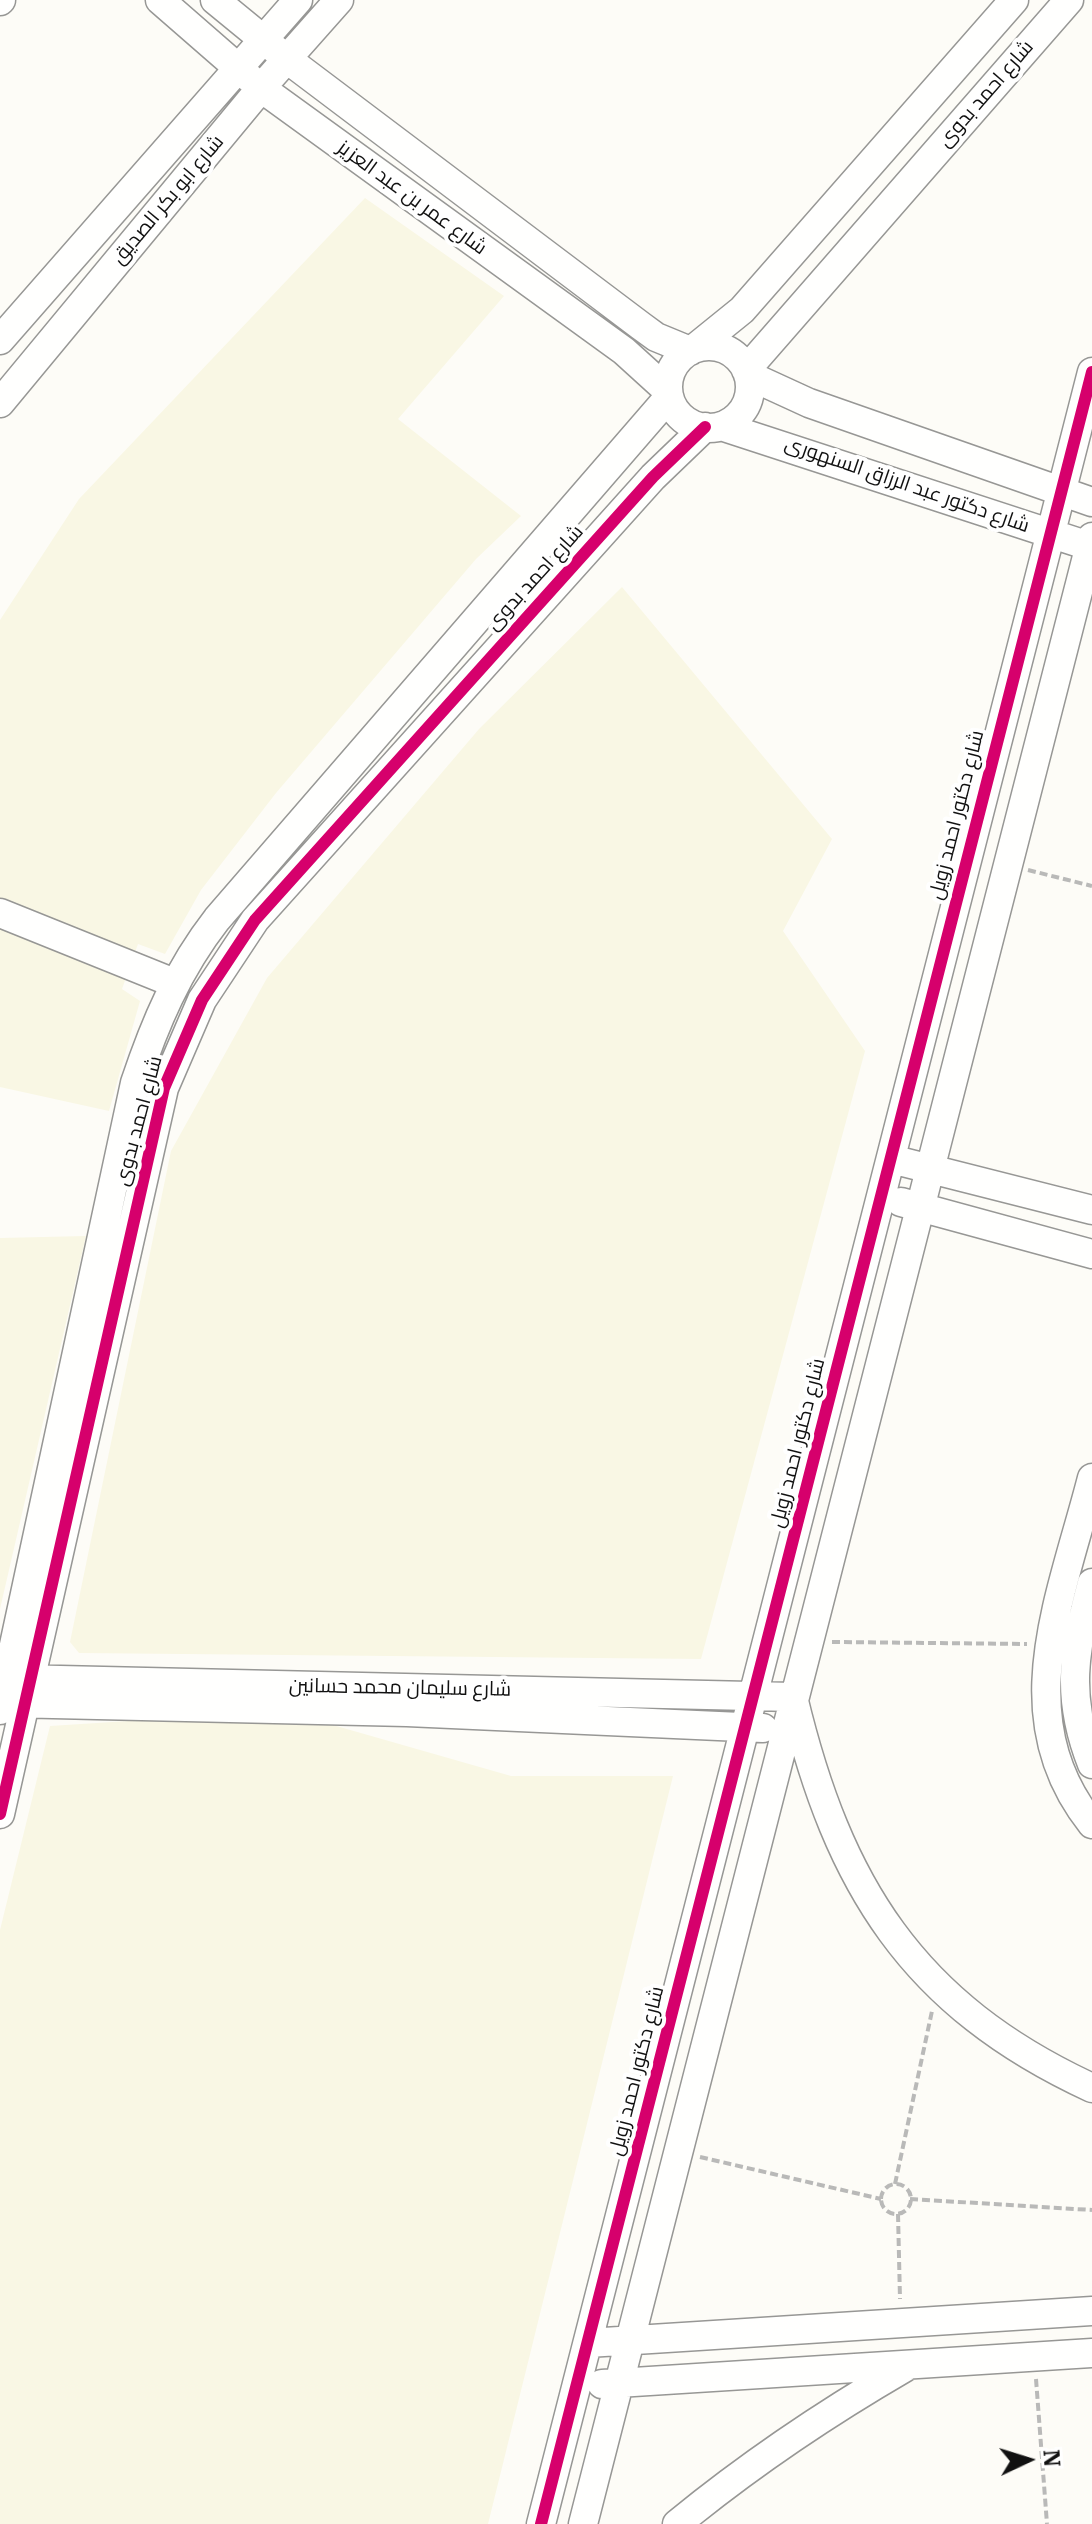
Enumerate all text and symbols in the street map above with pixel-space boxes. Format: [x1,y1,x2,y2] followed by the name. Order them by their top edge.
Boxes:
[933,36,1039,152] street label: شارع احمد بدوى
[107,130,229,270] street label: شارع ابو بكر الصديق
[333,136,491,260] street label: شارع عمر بن عبد العزيز
[781,432,1033,538] street label: شارع دكتور عبد الرزاق السنهورى
[481,520,589,636] street label: شارع احمد بدوى
[924,728,990,902] street label: شارع دكتور احمد زويل
[110,1053,168,1189] street label: شارع احمد بدوى
[765,1356,831,1530] street label: شارع دكتور احمد زويل
[289,1674,511,1702] street label: شارع سليمان محمد حسانين
[604,1984,670,2158] street label: شارع دكتور احمد زويل
[988,2420,1068,2500] north arrow
[1037,2449,1068,2468] text: N

